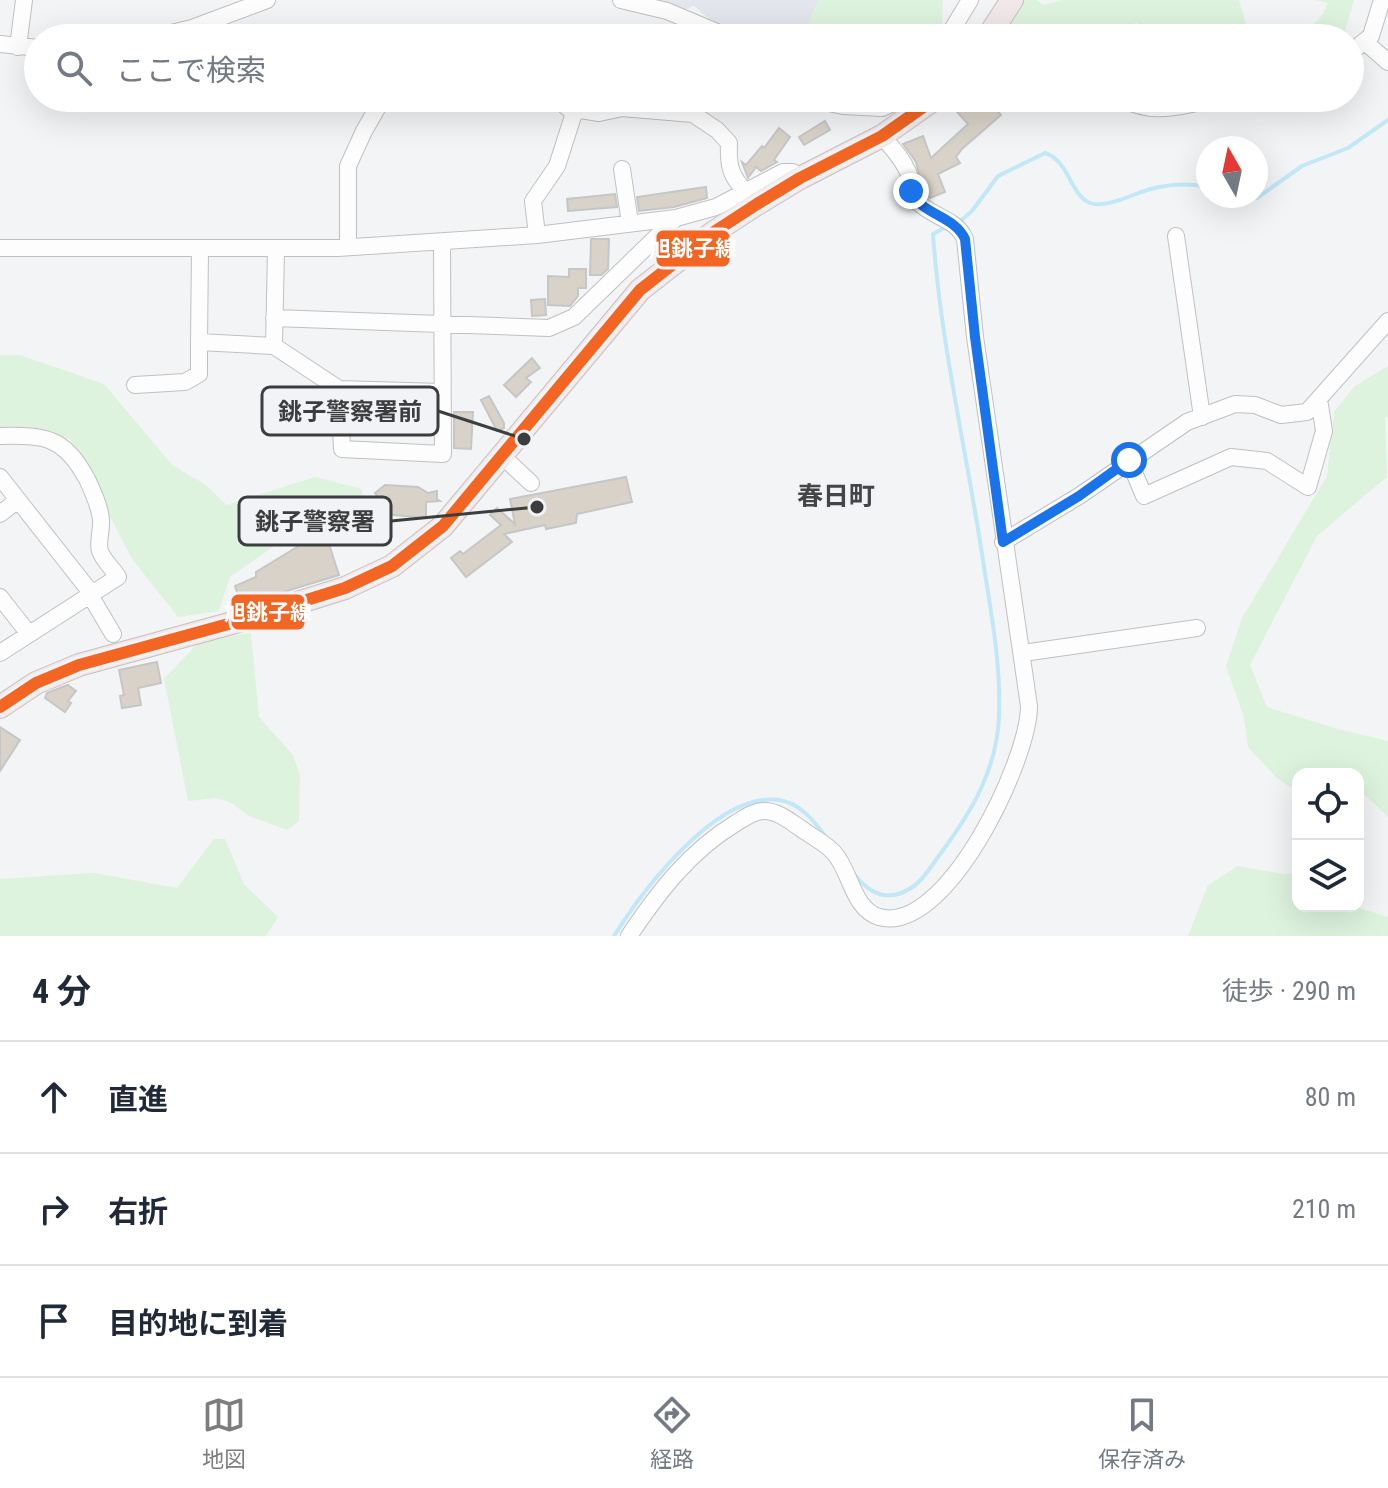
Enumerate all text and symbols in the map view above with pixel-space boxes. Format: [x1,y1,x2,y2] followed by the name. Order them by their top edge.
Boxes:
[24,24,1364,112] search box
[52,46,96,90] icon: search
[116,53,266,88] text: ここで検索
[1196,136,1268,208] north arrow
[893,173,929,209] route end
[655,229,731,268] line badge: 旭銚子線
[649,236,737,261] text: 旭銚子線
[262,387,438,435] callout: 銚子警察署前
[278,398,422,426] text: 銚子警察署前
[1111,442,1147,478] route start
[797,481,875,511] district label: 春日町
[239,497,391,545] callout: 銚子警察署
[255,508,375,536] text: 銚子警察署
[230,593,306,631] line badge: 旭銚子線
[224,600,312,625] text: 旭銚子線
[1292,768,1364,912] map controls
[1292,768,1364,840] button: locate
[1292,840,1364,912] button: layers
[32,971,91,1011] text: 4 分
[1222,976,1356,1006] text: 徒歩 · 290 m
[32,1075,76,1119] icon: ahead
[108,1082,168,1117] text: 直進
[1305,1082,1356,1112] text: 80 m
[32,1187,76,1231] icon: right
[108,1194,168,1229] text: 右折
[1292,1194,1356,1224] text: 210 m
[32,1299,76,1343] icon: arrive
[108,1306,288,1341] text: 目的地に到着
[202,1393,246,1473] tab: 地図
[650,1393,694,1473] tab: 経路
[1098,1393,1186,1473] tab: 保存済み

